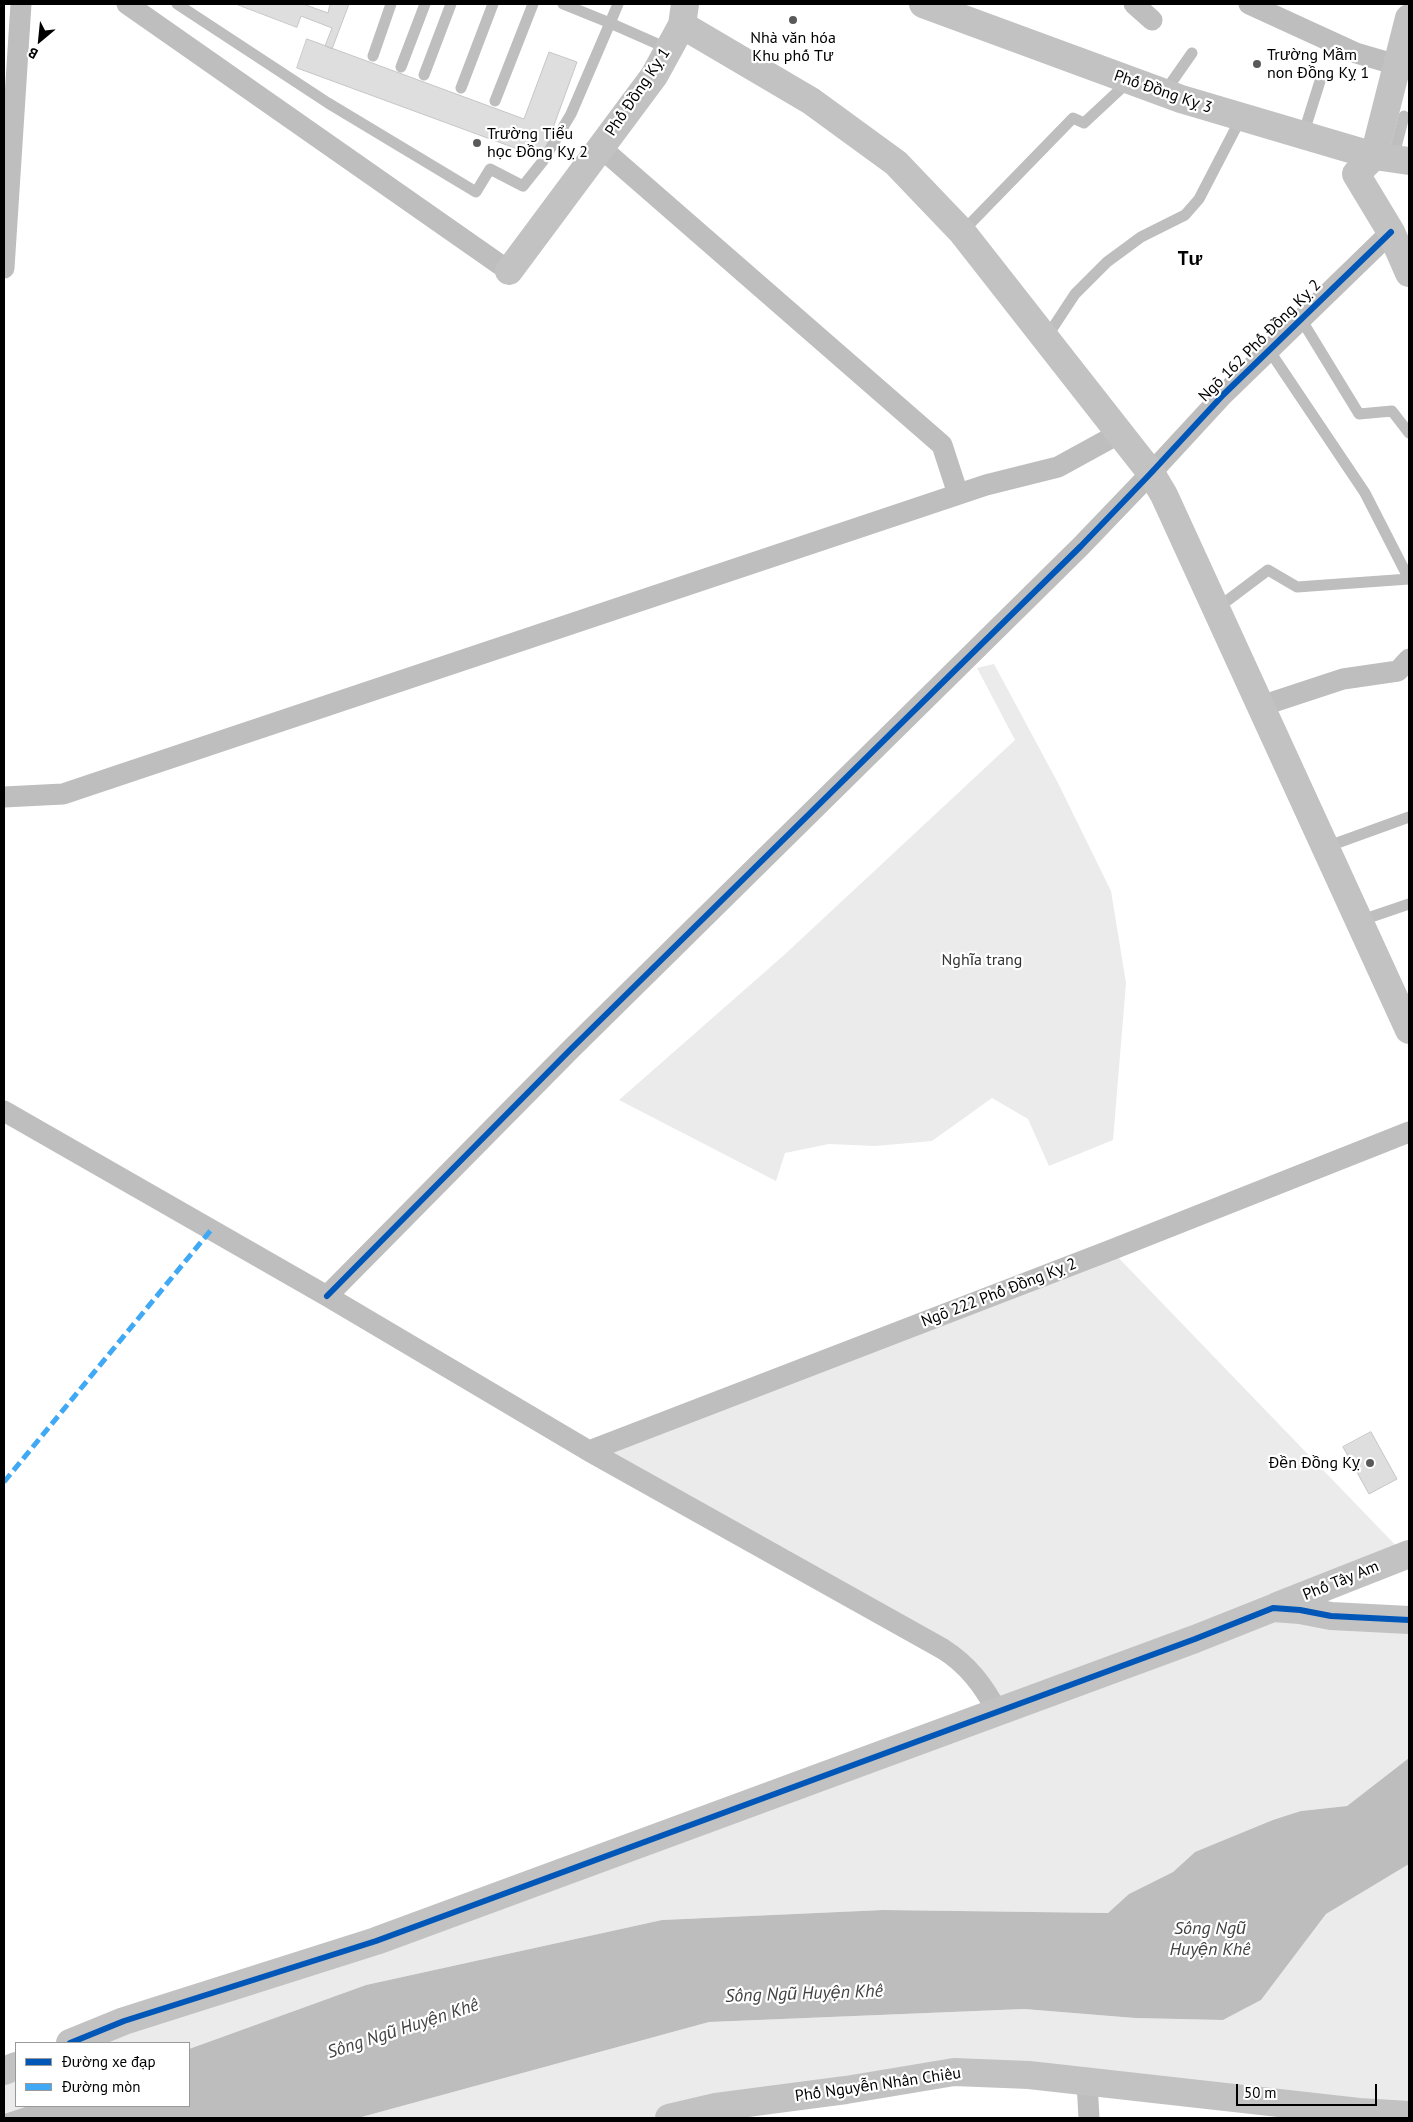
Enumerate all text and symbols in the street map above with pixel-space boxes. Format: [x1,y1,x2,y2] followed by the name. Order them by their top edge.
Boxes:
[787,14,799,26] marker: Nhà văn hóa Khu phố Tư
[15,15,65,65] north arrow
[750,28,836,66] place label: Nhà văn hóa Khu phố Tư
[25,43,41,63] text: B
[601,44,675,140] street label: Phố Đồng Kỵ 1
[1267,45,1369,83] place label: Trường Mầm non Đồng Kỵ 1
[1251,58,1263,70] marker: Trường Mầm non Đồng Kỵ 1
[1111,66,1215,118] street label: Phố Đồng Kỵ 3
[487,124,588,162] place label: Trường Tiểu học Đồng Kỵ 2
[471,137,483,149] marker: Trường Tiểu học Đồng Kỵ 2
[1178,249,1202,271] district label: Tư
[1195,276,1325,406] street label: Ngõ 162 Phố Đồng Kỵ 2
[942,950,1022,970] park label: Nghĩa trang
[919,1254,1079,1332] street label: Ngõ 222 Phố Đồng Kỵ 2
[1269,1453,1360,1473] place label: Đền Đồng Kỵ
[1364,1457,1376,1469] marker: Đền Đồng Kỵ
[1300,1557,1382,1605] street label: Phố Tây Am
[1169,1918,1251,1960] water label: Sông Ngũ Huyện Khê
[725,1980,883,2008] water label: Sông Ngũ Huyện Khê
[325,1994,481,2064] water label: Sông Ngũ Huyện Khê
[15,2042,190,2107] legend
[62,2052,156,2071] text: Đường xe đạp
[794,2064,962,2106] street label: Phố Nguyễn Nhân Chiêu
[1238,2074,1379,2106] scale bar
[62,2077,140,2096] text: Đường mòn
[1244,2083,1277,2102] text: 50 m

